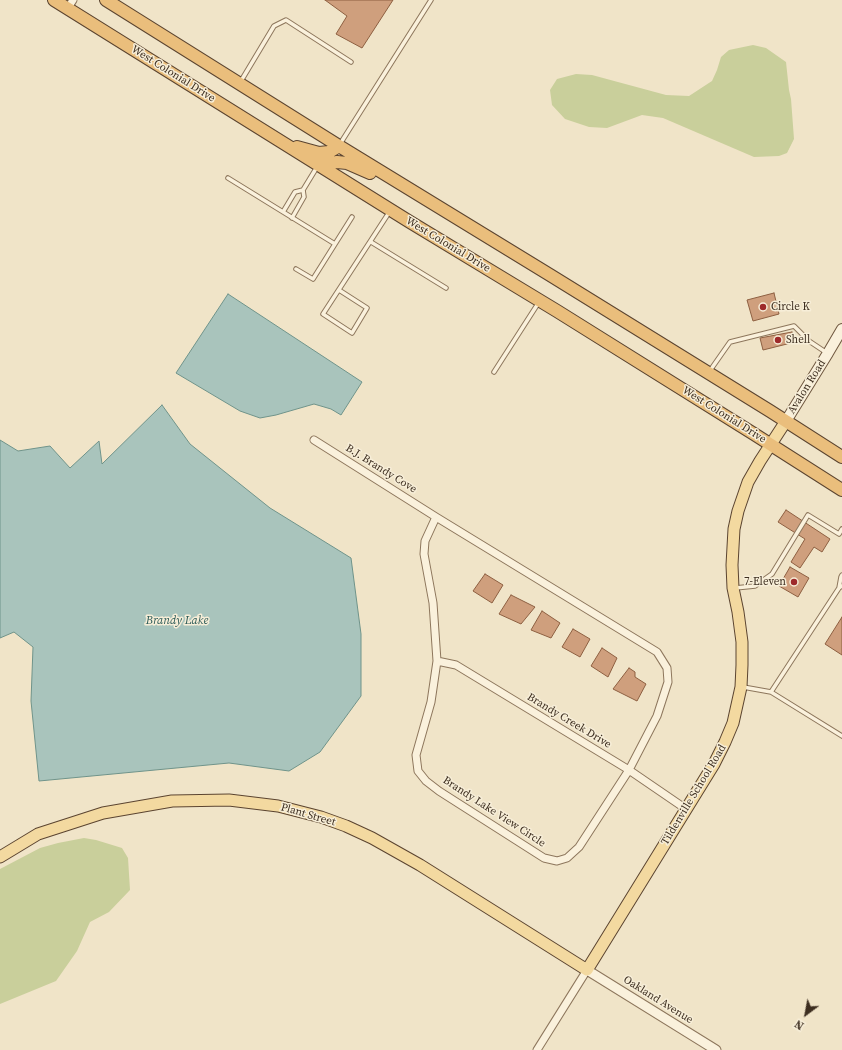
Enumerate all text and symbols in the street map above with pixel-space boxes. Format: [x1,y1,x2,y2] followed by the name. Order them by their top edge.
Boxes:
[129,43,217,105] street label: West Colonial Drive
[403,215,493,275] street label: West Colonial Drive
[771,300,810,314] place label: Circle K
[758,302,768,312] marker: Circle K
[786,333,810,347] place label: Shell
[773,335,783,345] marker: Shell
[785,358,829,416] street label: Avalon Road
[680,384,768,446] street label: West Colonial Drive
[343,442,419,496] street label: B.J. Brandy Cove
[744,575,786,589] place label: 7-Eleven
[789,577,799,587] marker: 7-Eleven
[146,614,208,628] water label: Brandy Lake
[525,691,613,751] street label: Brandy Creek Drive
[659,742,729,848] street label: Tildenville School Road
[440,774,548,850] street label: Brandy Lake View Circle
[279,801,337,829] street label: Plant Street
[621,973,695,1027] street label: Oakland Avenue
[786,994,826,1034] north arrow
[792,1016,807,1033] text: N

